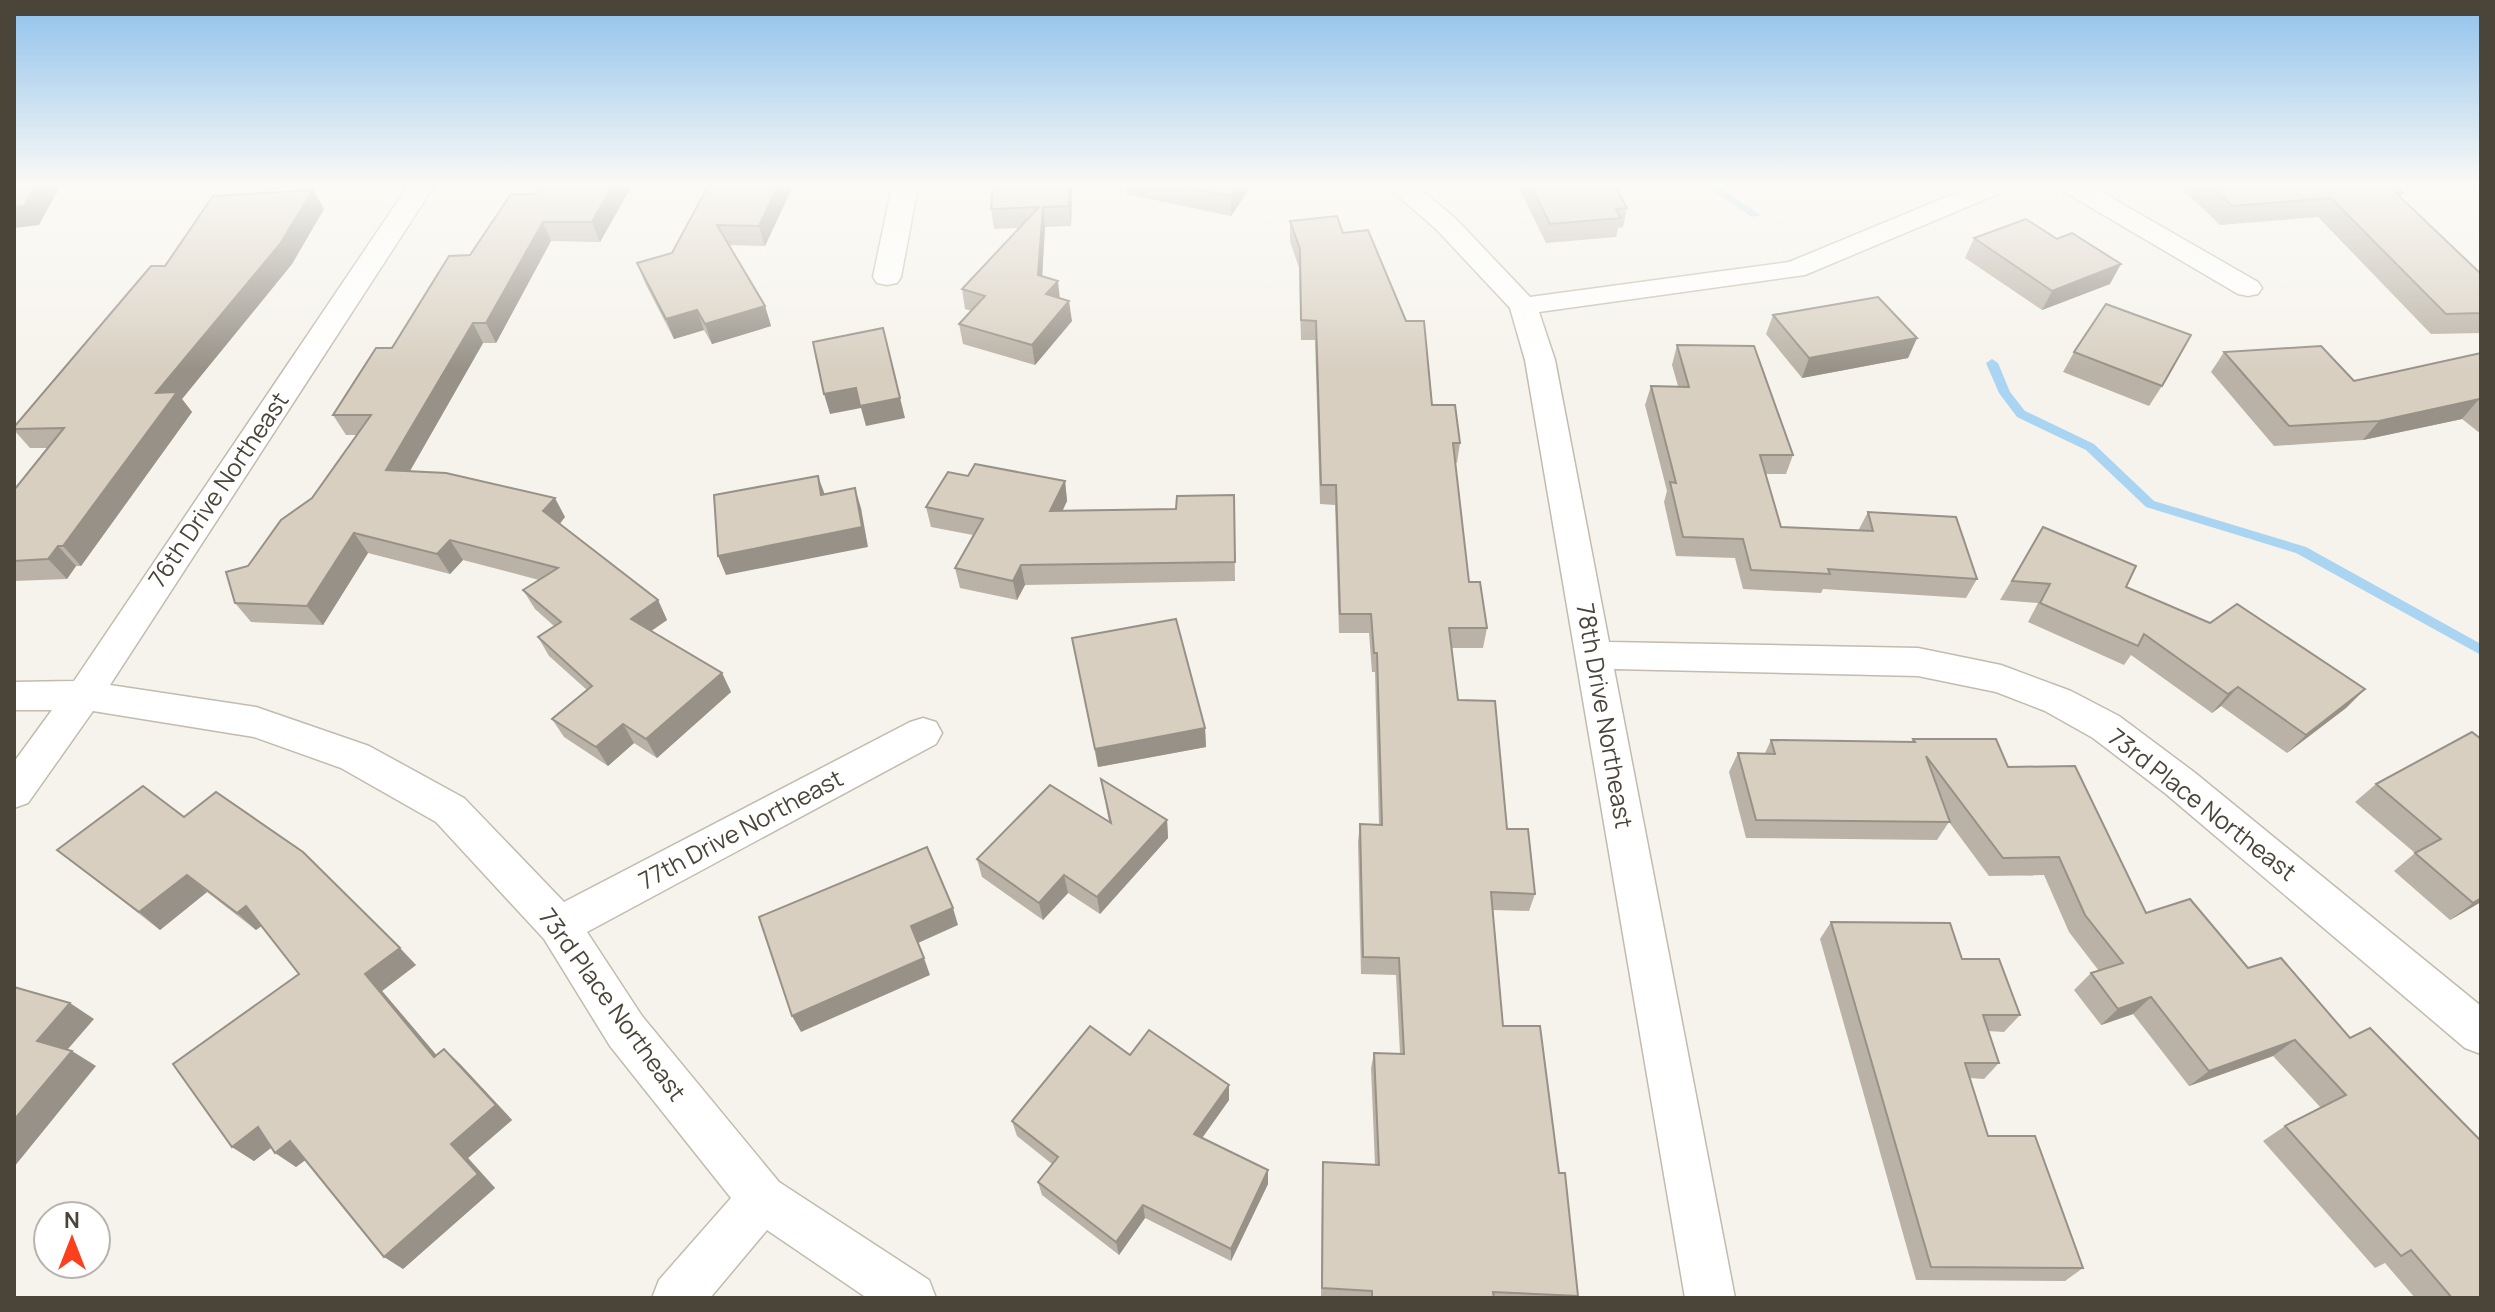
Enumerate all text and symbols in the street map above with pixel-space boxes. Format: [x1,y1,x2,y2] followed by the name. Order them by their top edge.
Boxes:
[140,385,295,593] street label: 76th Drive Northeast
[1569,601,1642,831] street label: 78th Drive Northeast
[2102,720,2304,888] street label: 73rd Place Northeast
[632,761,848,896] street label: 77th Drive Northeast
[532,901,694,1107] street label: 73rd Place Northeast
[32,1200,112,1280] north arrow
[64,1205,80,1235] text: N

